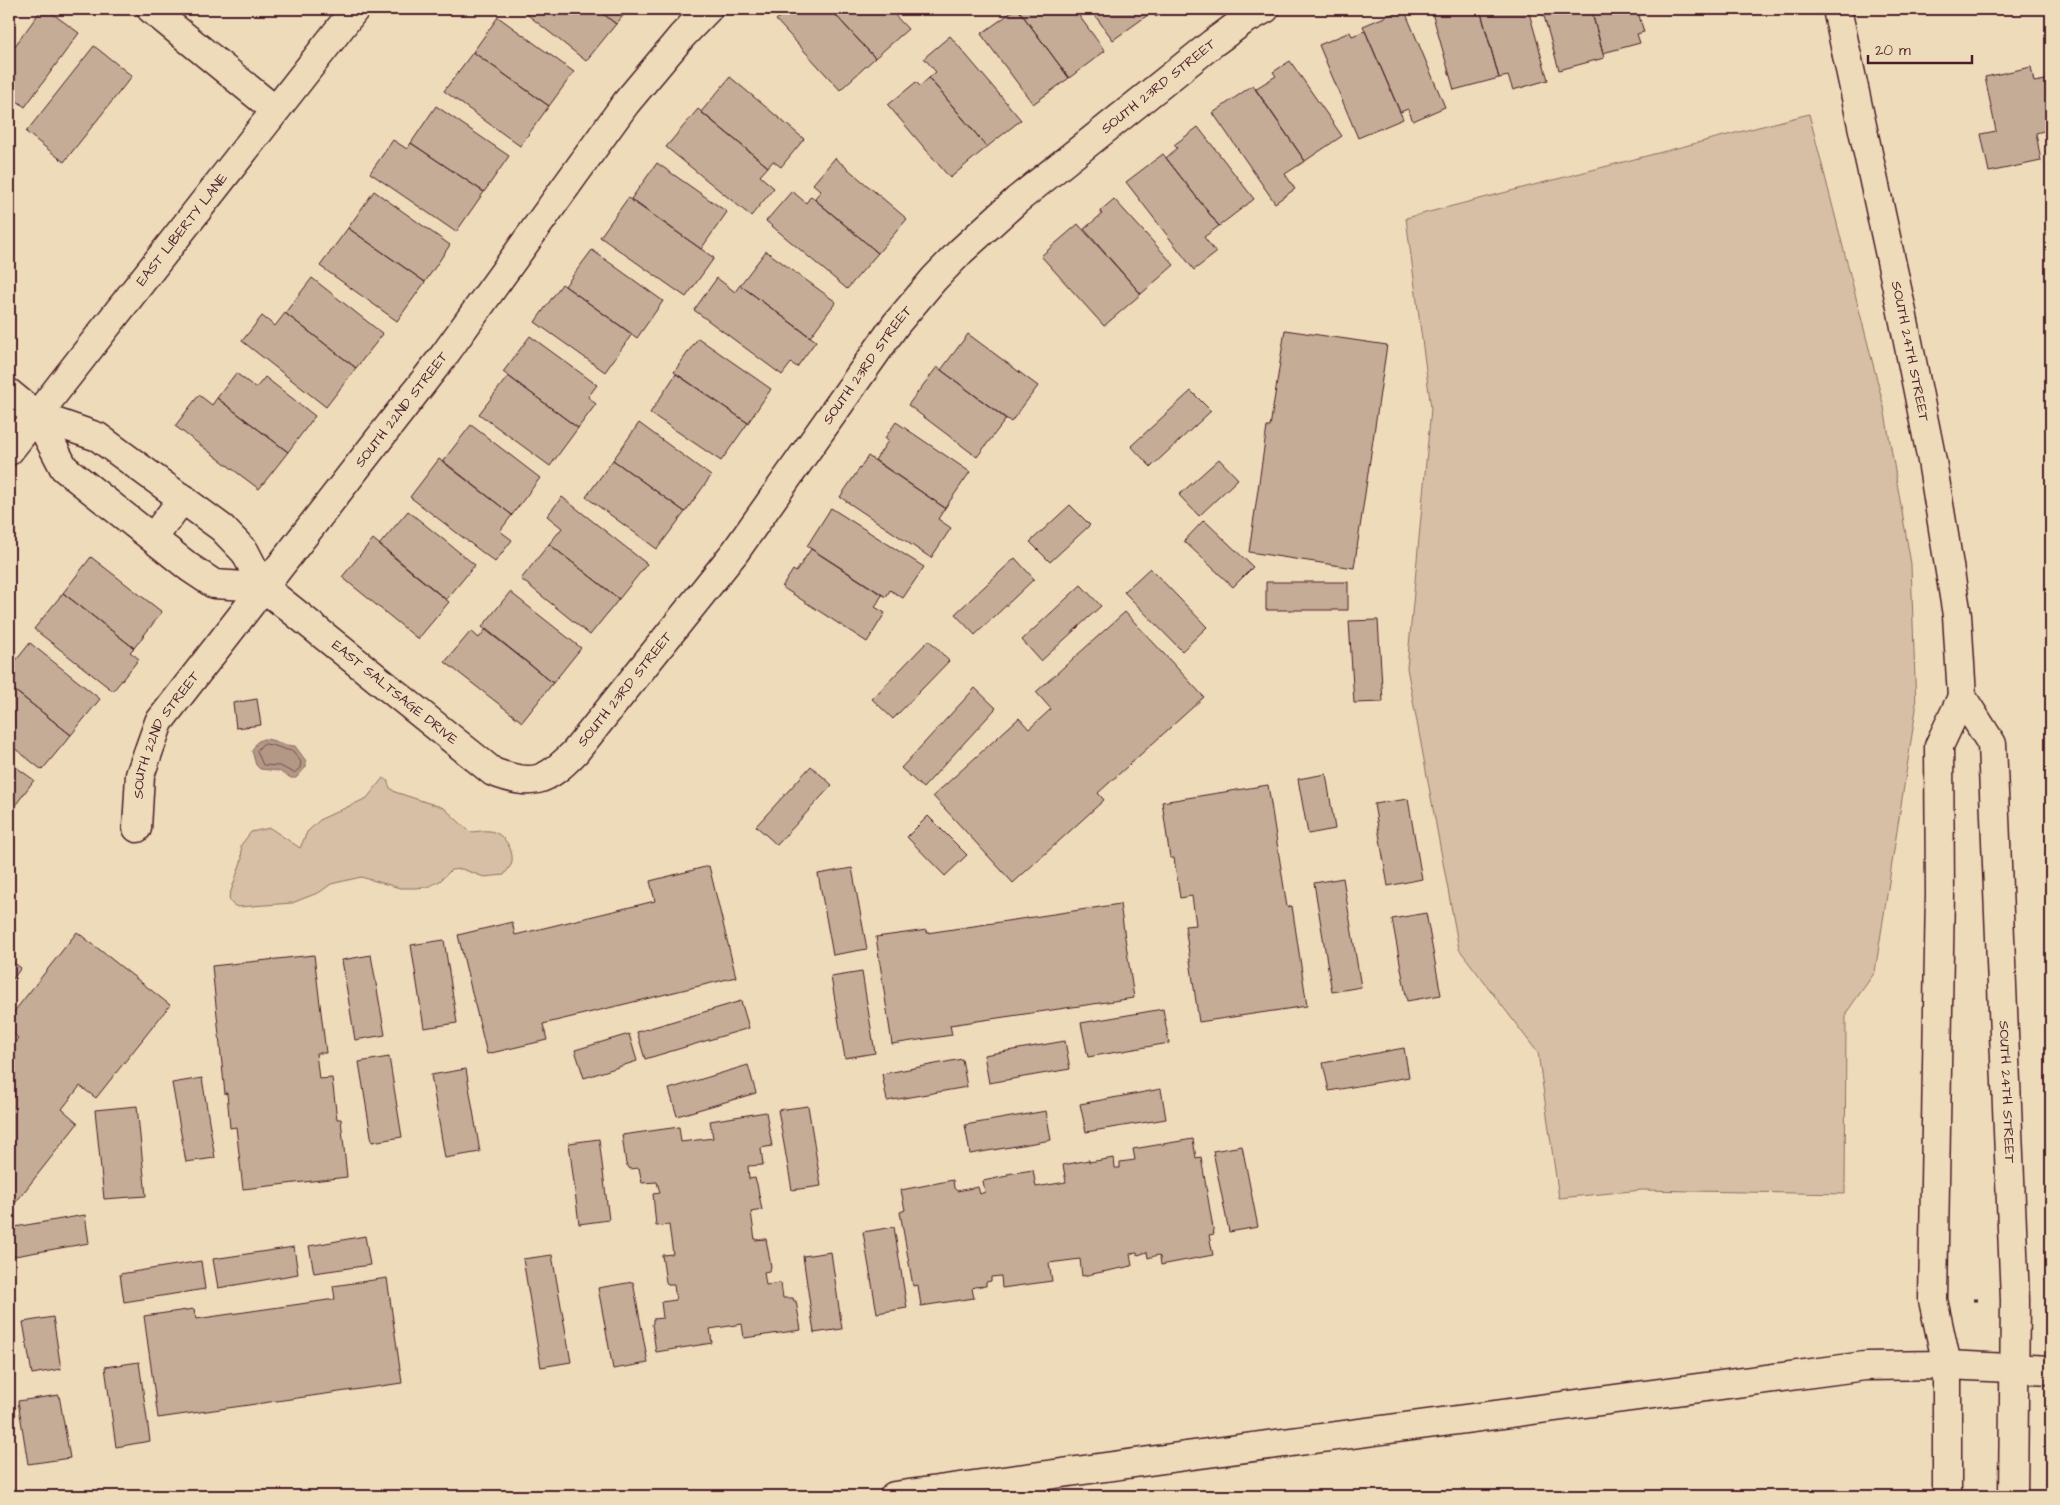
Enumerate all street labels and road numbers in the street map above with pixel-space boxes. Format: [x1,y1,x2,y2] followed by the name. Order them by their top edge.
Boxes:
[1097,34,1220,139] street label: SOUTH 23RD STREET
[132,169,233,290] street label: EAST LIBERTY LANE
[1886,279,1934,423] street label: SOUTH 24TH STREET
[818,301,917,429] street label: SOUTH 23RD STREET
[350,347,453,472] street label: SOUTH 22ND STREET
[573,628,677,751] street label: SOUTH 23RD STREET
[327,636,463,750] street label: EAST SALTSAGE DRIVE
[129,667,205,799] street label: SOUTH 22ND STREET
[1993,1020,2019,1164] street label: SOUTH 24TH STREET

